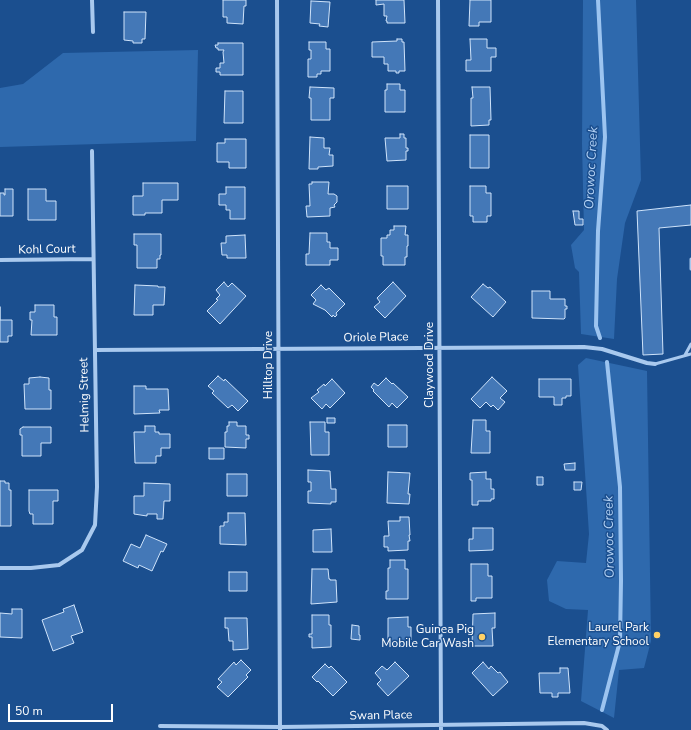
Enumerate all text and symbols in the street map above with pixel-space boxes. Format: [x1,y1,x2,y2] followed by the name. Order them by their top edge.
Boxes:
[582,126,602,210] water label: Orowoc Creek
[18,242,76,258] street label: Kohl Court
[423,322,437,408] street label: Claywood Drive
[343,330,409,346] street label: Oriole Place
[262,331,276,399] street label: Hilltop Drive
[77,357,93,433] street label: Helmig Street
[601,495,619,579] water label: Orowoc Creek
[548,621,649,649] place label: Laurel Park Elementary School
[381,623,474,651] place label: Guinea Pig Mobile Car Wash
[652,630,662,640] marker: Laurel Park Elementary School
[477,632,487,642] marker: Guinea Pig Mobile Car Wash
[10,696,115,722] scale bar
[15,703,43,719] text: 50 m
[349,708,413,724] street label: Swan Place

